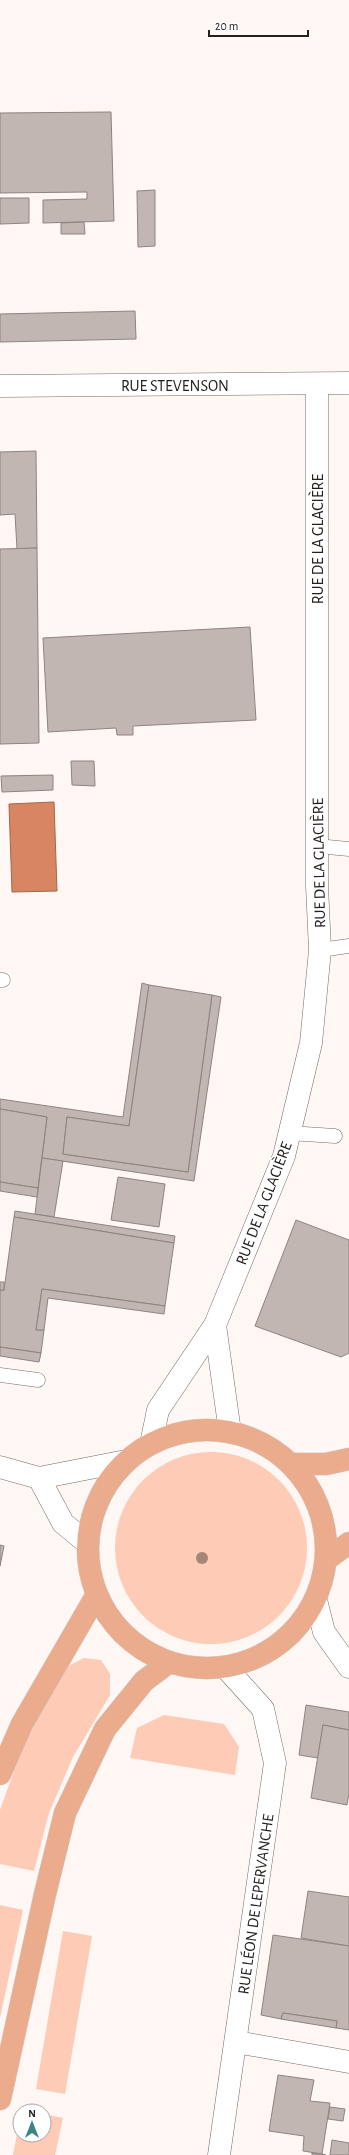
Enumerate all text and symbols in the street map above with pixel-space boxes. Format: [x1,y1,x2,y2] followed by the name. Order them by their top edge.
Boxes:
[209,12,308,38] scale bar
[215,20,238,32] text: 20 m
[121,378,229,394] street label: RUE STEVENSON
[308,474,326,604] street label: RUE DE LA GLACIÈRE
[308,797,328,928] street label: RUE DE LA GLACIÈRE
[231,1139,295,1267] street label: RUE DE LA GLACIÈRE
[233,1812,277,1995] street label: RUE LÉON DE LEPERVANCHE
[12,2103,52,2143] north arrow
[28,2108,36,2119] text: N

